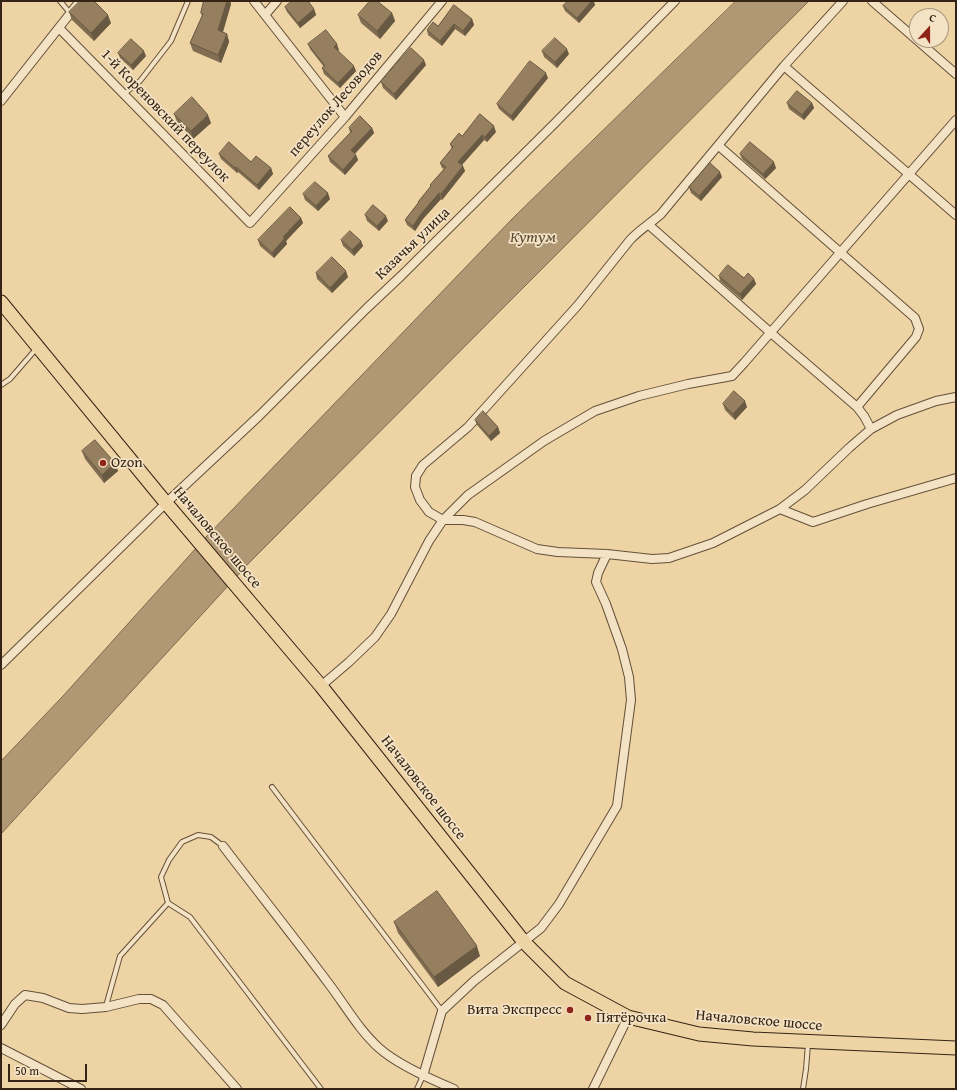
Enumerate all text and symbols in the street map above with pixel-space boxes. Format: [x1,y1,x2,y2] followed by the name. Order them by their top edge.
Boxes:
[909,8,949,48] north arrow
[927,9,939,26] text: С
[97,46,233,186] street label: 1-й Кореновский переулок
[285,47,387,161] street label: переулок Лесоводов
[372,204,454,284] street label: Казачья улица
[510,228,556,248] water label: Кутум
[111,454,143,472] place label: Ozon
[98,458,108,468] marker: Ozon
[169,483,265,593] street label: Началовское шоссе
[377,732,469,844] street label: Началовское шоссе
[467,1001,562,1019] place label: Вита Экспресс
[565,1005,575,1015] marker: Вита Экспресс
[695,1006,823,1036] street label: Началовское шоссе
[596,1009,666,1027] place label: Пятёрочка
[583,1013,593,1023] marker: Пятёрочка
[10,1056,89,1082] scale bar
[15,1062,39,1079] text: 50 m

